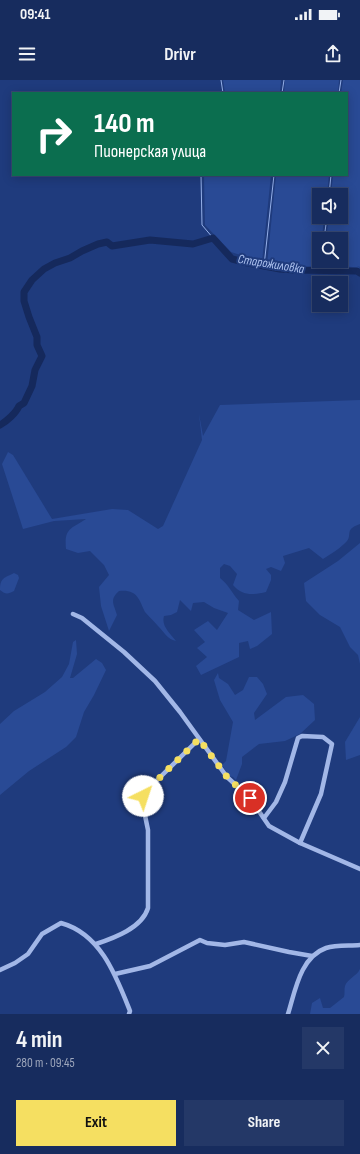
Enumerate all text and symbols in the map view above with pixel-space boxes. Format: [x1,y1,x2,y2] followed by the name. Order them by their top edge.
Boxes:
[20,5,50,24] text: 09:41
[16,43,38,65] icon: menu
[322,43,344,65] icon: share
[164,44,196,65] text: Drivr
[94,107,155,140] text: 140 m
[28,108,80,160] icon: right
[94,141,206,162] text: Пионерская улица
[312,188,348,312] map controls
[312,188,348,224] button: sound
[312,232,348,268] button: search
[237,251,306,277] water label: Старожиловка
[312,276,348,312] button: layers
[122,775,164,817] position arrow
[233,781,267,815] pin
[239,787,261,809] icon: arrive
[16,1025,62,1054] text: 4 min
[302,1027,344,1069] button: close
[16,1055,75,1071] text: 280 m · 09:45
[16,1100,176,1146] button: Exit
[184,1100,344,1146] button: Share

